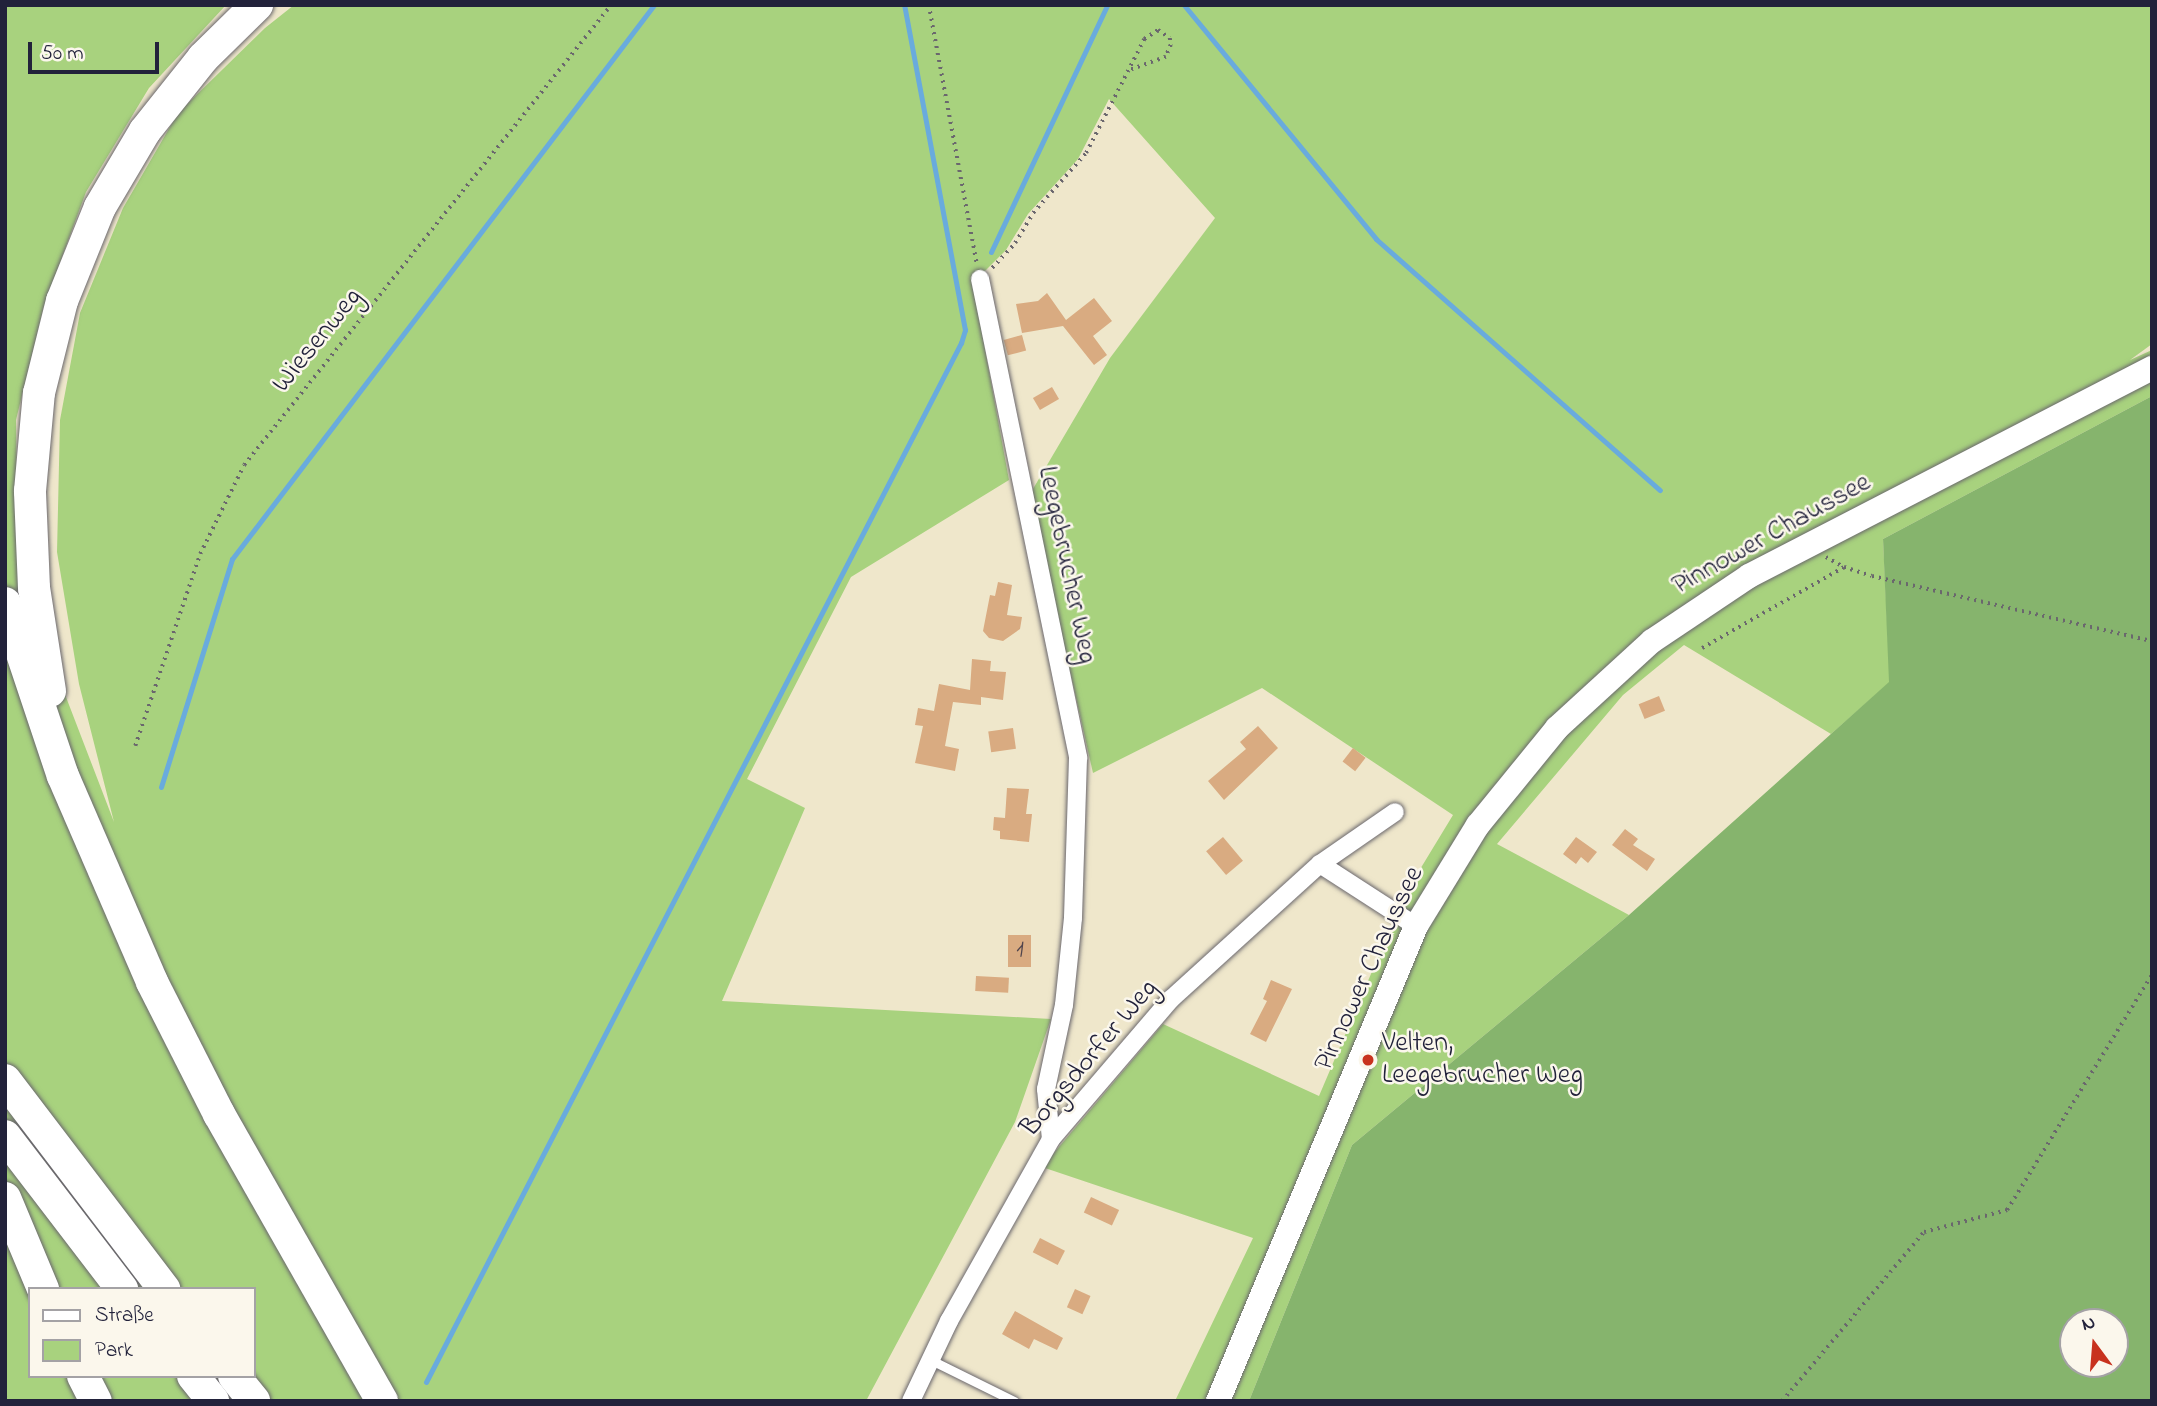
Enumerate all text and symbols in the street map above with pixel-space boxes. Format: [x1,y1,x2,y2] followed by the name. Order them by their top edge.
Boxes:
[32,28,163,72] scale bar
[41,39,84,69] text: 50 m
[266,282,370,400] street label: Wiesenweg
[1029,463,1103,667] street label: Leegebrucher Weg
[1667,467,1877,603] street label: Pinnower Chaussee
[1308,861,1432,1077] street label: Pinnower Chaussee
[1016,937,1024,965] house number: 1
[1014,973,1166,1145] street label: Borgsdorfer Weg
[1382,1027,1583,1093] place label: Velten, Leegebrucher Weg
[1360,1052,1376,1068] marker: Velten, Leegebrucher Weg
[28,1287,256,1378] legend
[95,1301,154,1331] text: Straße
[2059,1308,2129,1378] north arrow
[2079,1310,2099,1339] text: N
[95,1336,133,1366] text: Park

